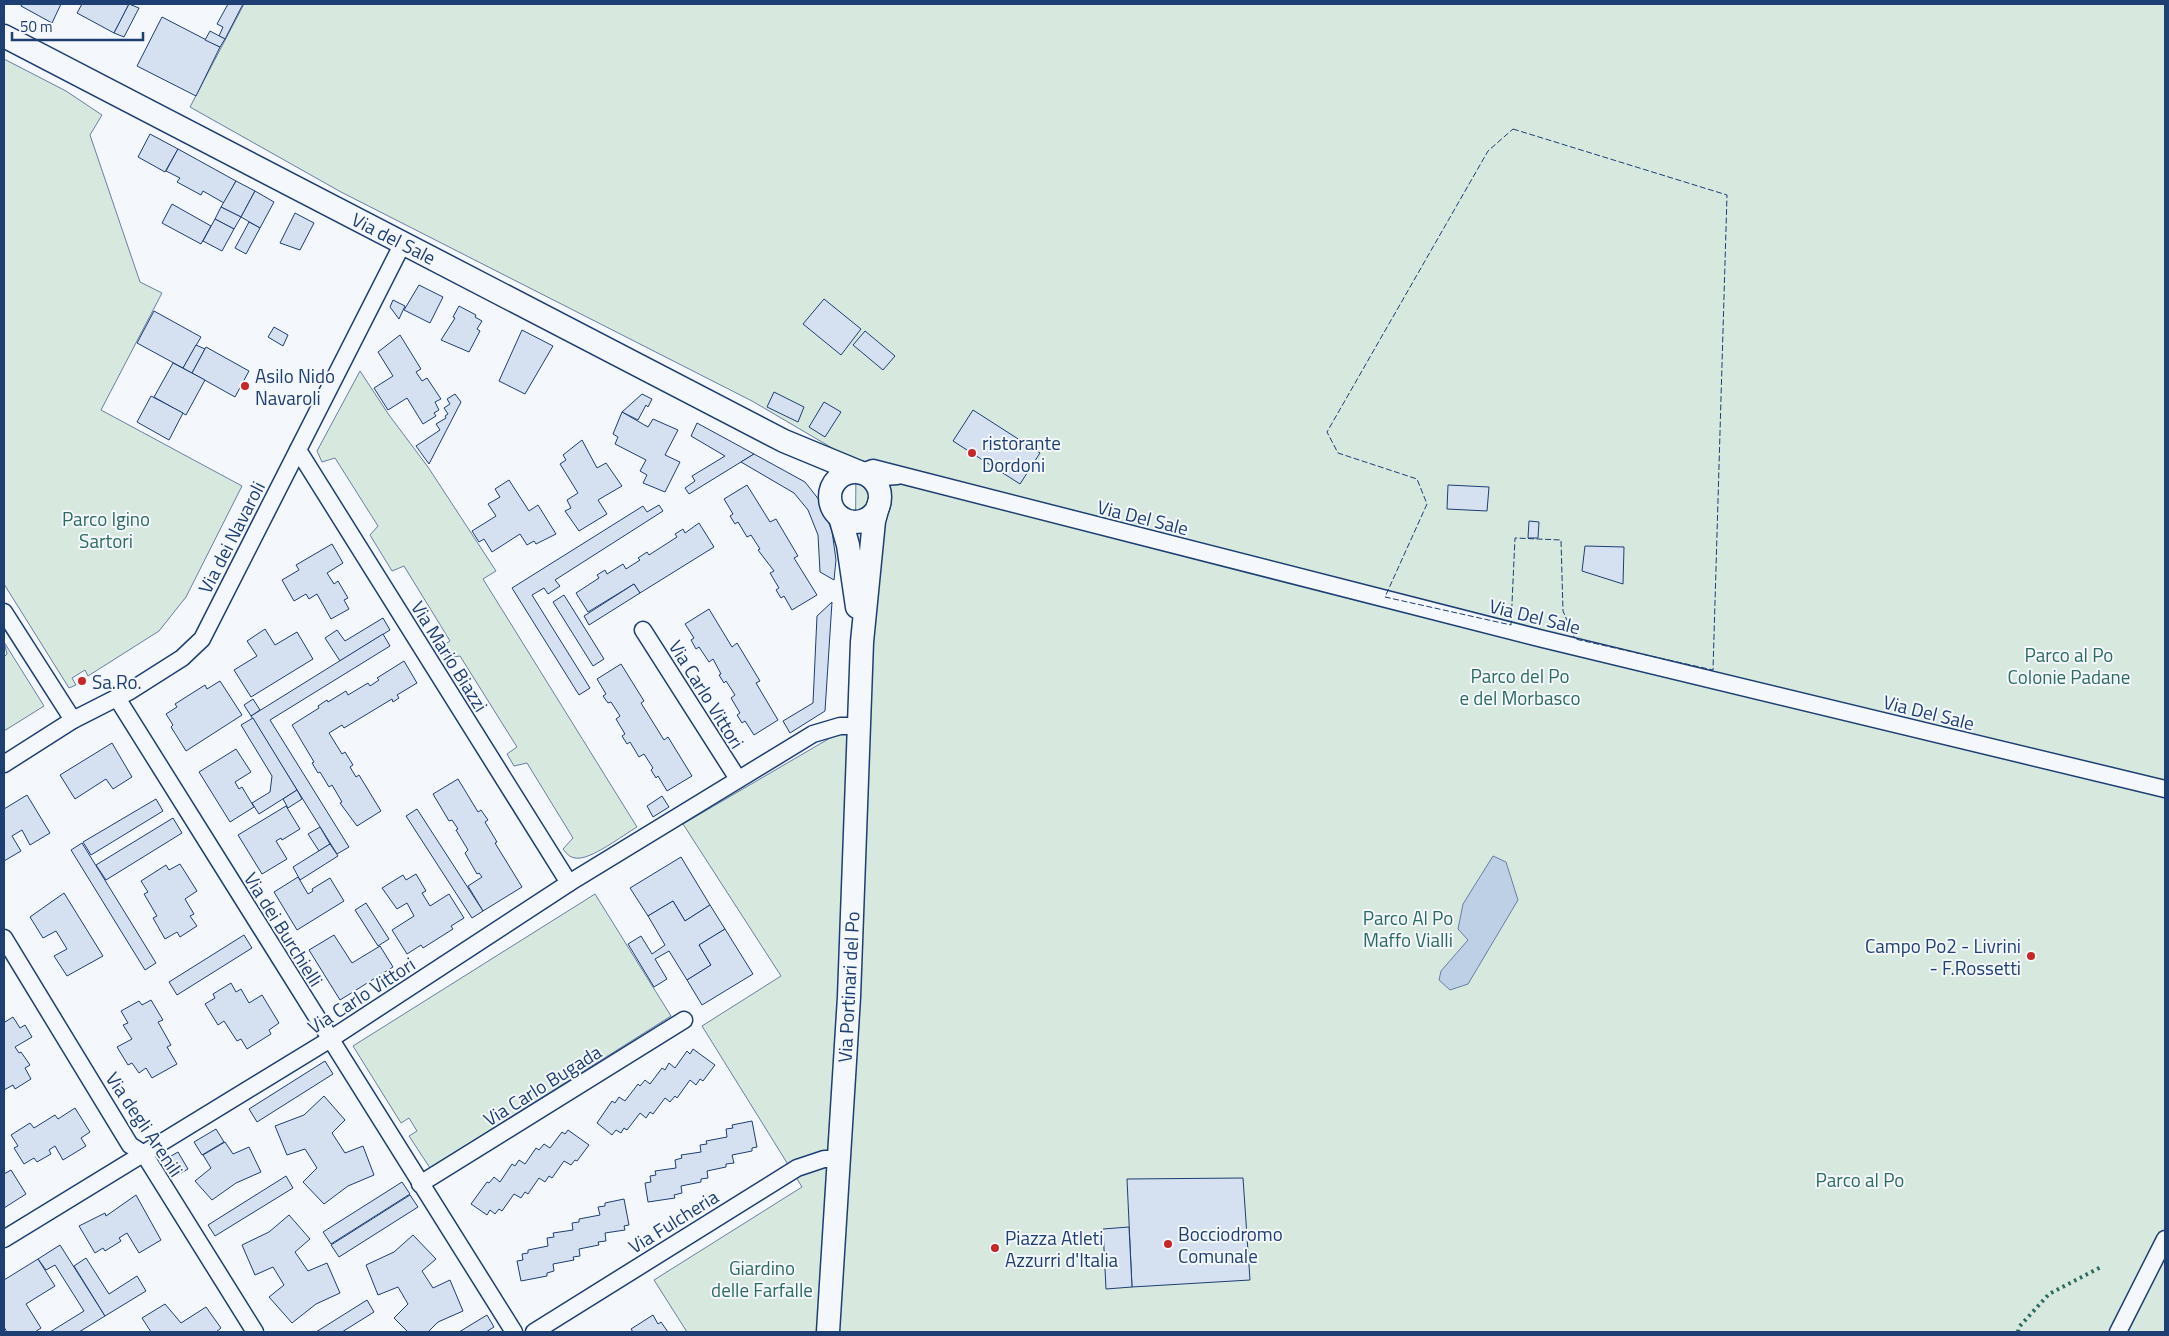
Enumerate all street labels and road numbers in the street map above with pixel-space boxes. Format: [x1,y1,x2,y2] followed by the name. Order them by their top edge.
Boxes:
[347,204,441,272] street label: Via del Sale
[190,476,272,598] street label: Via dei Navaroli
[1094,492,1192,542] street label: Via Del Sale
[1486,591,1584,641] street label: Via Del Sale
[404,595,496,717] street label: Via Mario Biazzi
[662,634,752,754] street label: Via Carlo Vittori
[1880,687,1978,737] street label: Via Del Sale
[237,866,331,992] street label: Via dei Burchielli
[830,911,866,1063] street label: Via Portinari del Po
[301,949,421,1041] street label: Via Carlo Vittori
[477,1037,607,1133] street label: Via Carlo Bugada
[99,1066,191,1182] street label: Via degli Arenili
[622,1182,724,1260] street label: Via Fulcheria

